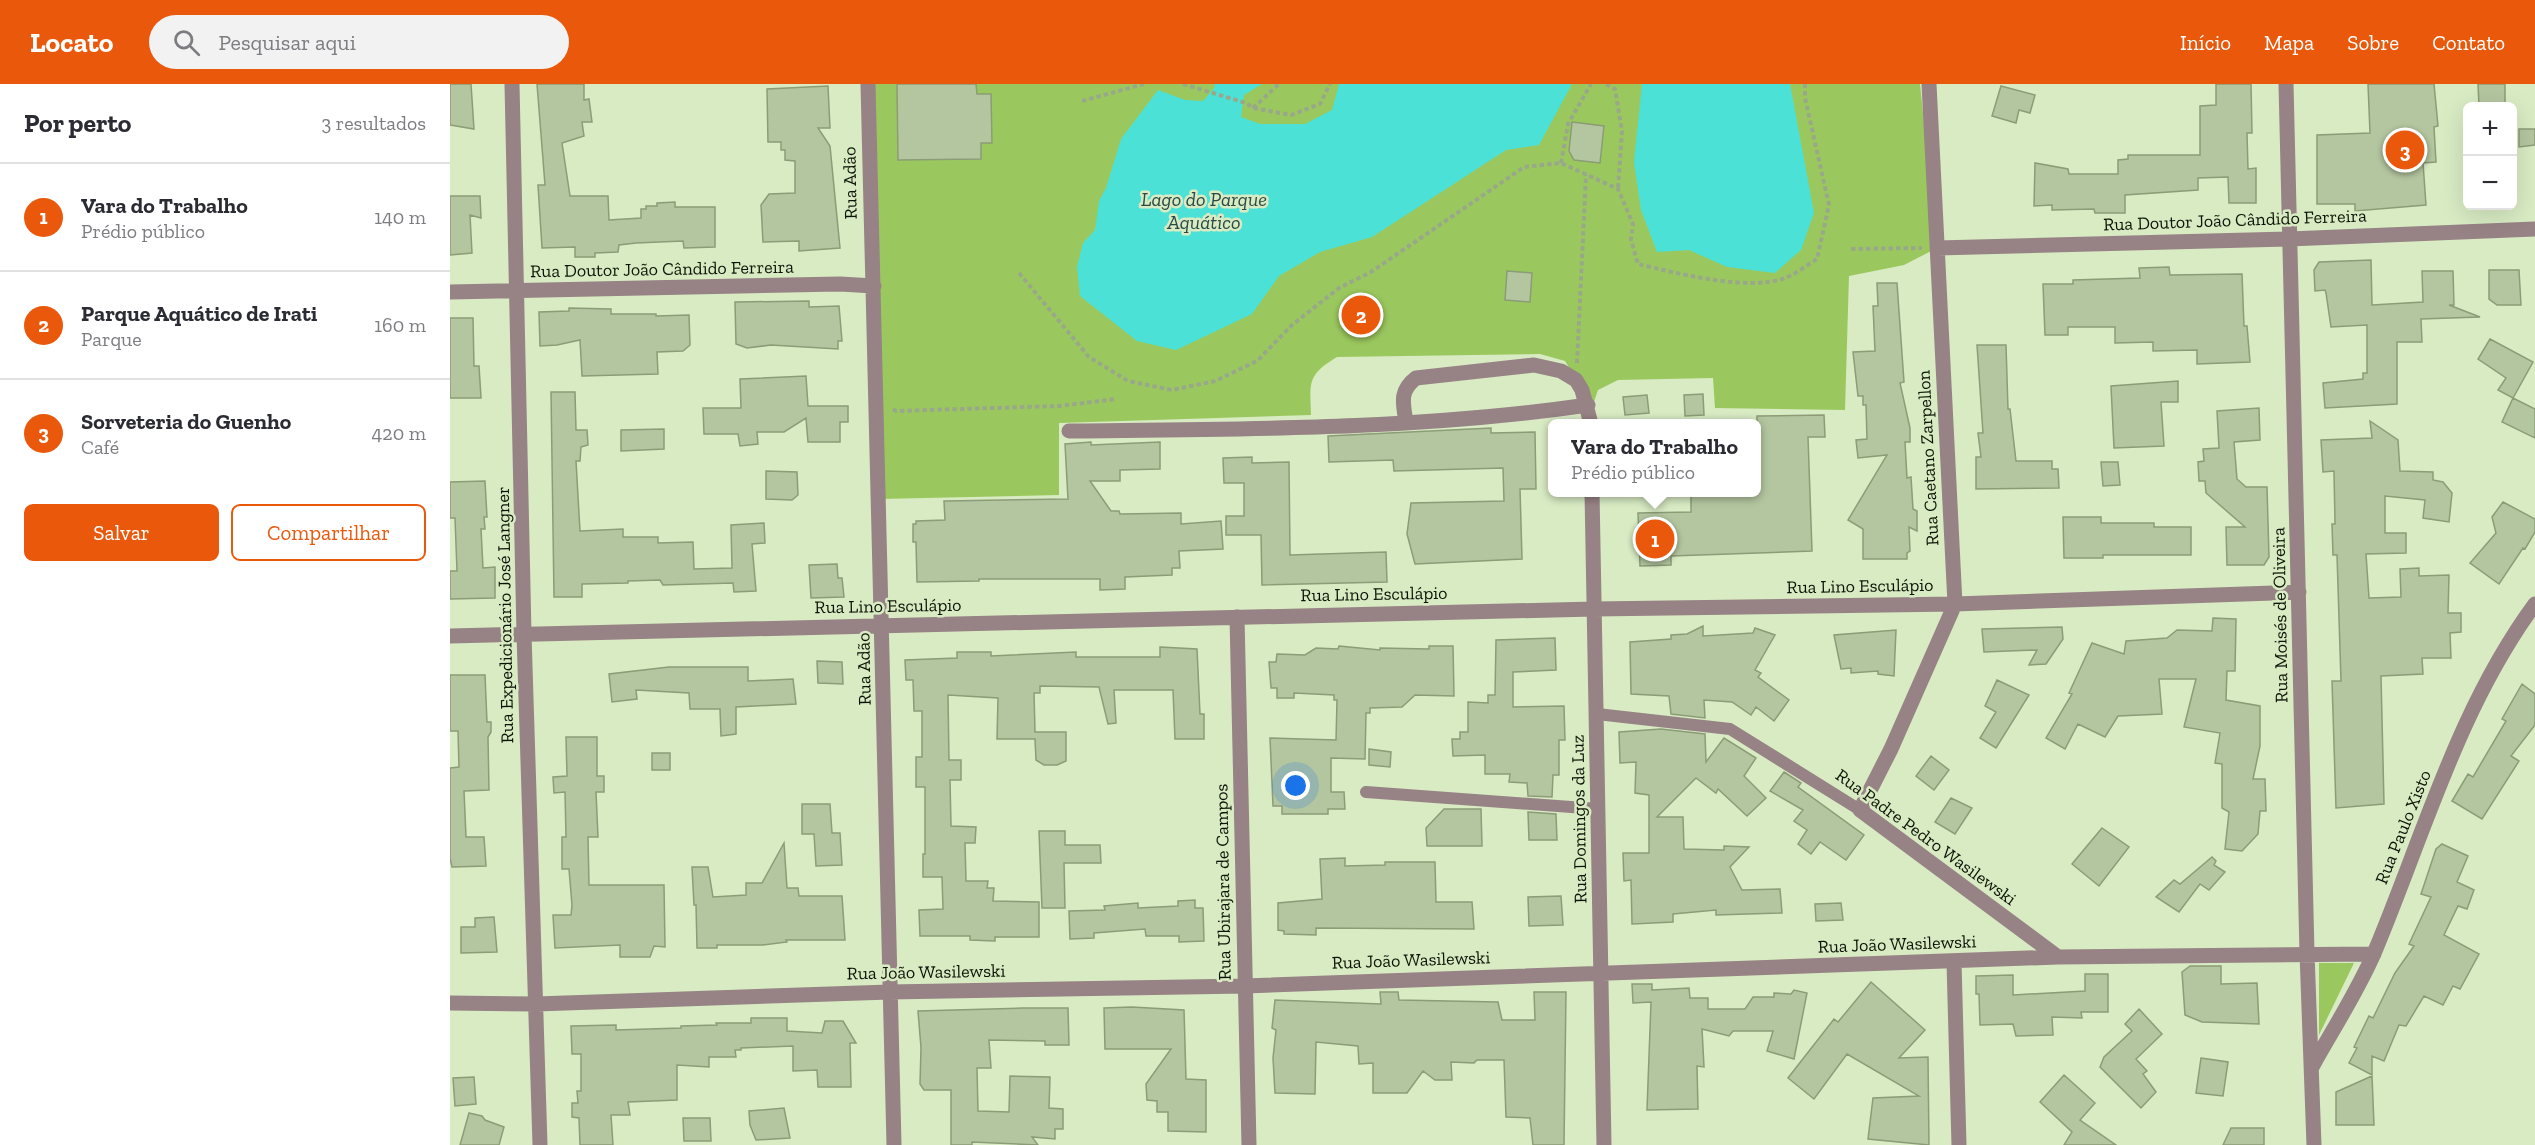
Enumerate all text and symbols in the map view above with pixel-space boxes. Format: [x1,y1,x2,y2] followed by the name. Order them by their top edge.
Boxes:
[149,15,569,69] search box
[30,26,113,59] text: Locato
[170,26,203,59] icon: search
[218,29,356,56] text: Pesquisar aqui
[2180,30,2231,55] text: Início
[2264,30,2314,55] text: Mapa
[2347,30,2399,55] text: Sobre
[2432,30,2505,55] text: Contato
[2463,102,2517,210] map controls
[2463,102,2517,156] button: +
[24,107,131,139] text: Por perto
[322,111,426,135] text: 3 resultados
[2386,128,2424,172] pin: 3
[838,146,862,220] street label: Rua Adão
[2463,156,2517,210] button: −
[1141,187,1267,234] water label: Lago do Parque Aquático
[81,192,248,219] text: Vara do Trabalho
[2103,204,2367,236] street label: Rua Doutor João Cândido Ferreira
[39,205,48,229] text: 1
[374,205,426,229] text: 140 m
[81,219,205,243] text: Prédio público
[530,256,794,282] street label: Rua Doutor João Cândido Ferreira
[1342,292,1380,338] pin: 2
[81,300,317,327] text: Parque Aquático de Irati
[38,313,49,337] text: 2
[374,313,426,337] text: 160 m
[81,327,142,351] text: Parque
[1912,369,1944,546] street label: Rua Caetano Zarpellon
[81,408,291,435] text: Sorveteria do Guenho
[1548,419,1761,497] popup
[38,421,49,445] text: 3
[372,421,426,445] text: 420 m
[1571,433,1738,460] text: Vara do Trabalho
[81,435,119,459] text: Café
[1571,460,1695,484] text: Prédio público
[492,486,518,744] street label: Rua Expedicionário José Langner
[24,504,219,561] button: Salvar
[231,504,426,561] button: Compartilhar
[1636,516,1674,562] pin: 1
[2267,527,2293,703] street label: Rua Moisés de Oliveira
[1786,574,1934,598] street label: Rua Lino Esculápio
[1300,582,1448,606] street label: Rua Lino Esculápio
[814,594,962,618] street label: Rua Lino Esculápio
[852,632,876,706] street label: Rua Adão
[1567,734,1591,904] street label: Rua Domingos da Luz
[1831,764,2021,910] street label: Rua Padre Pedro Wasilewski
[2370,767,2436,887] street label: Rua Paulo Xisto
[1281,771,1310,800] your location
[1210,783,1236,981] street label: Rua Ubirajara de Campos
[1817,930,1977,958] street label: Rua João Wasilewski
[1331,946,1491,974] street label: Rua João Wasilewski
[846,960,1006,984] street label: Rua João Wasilewski

